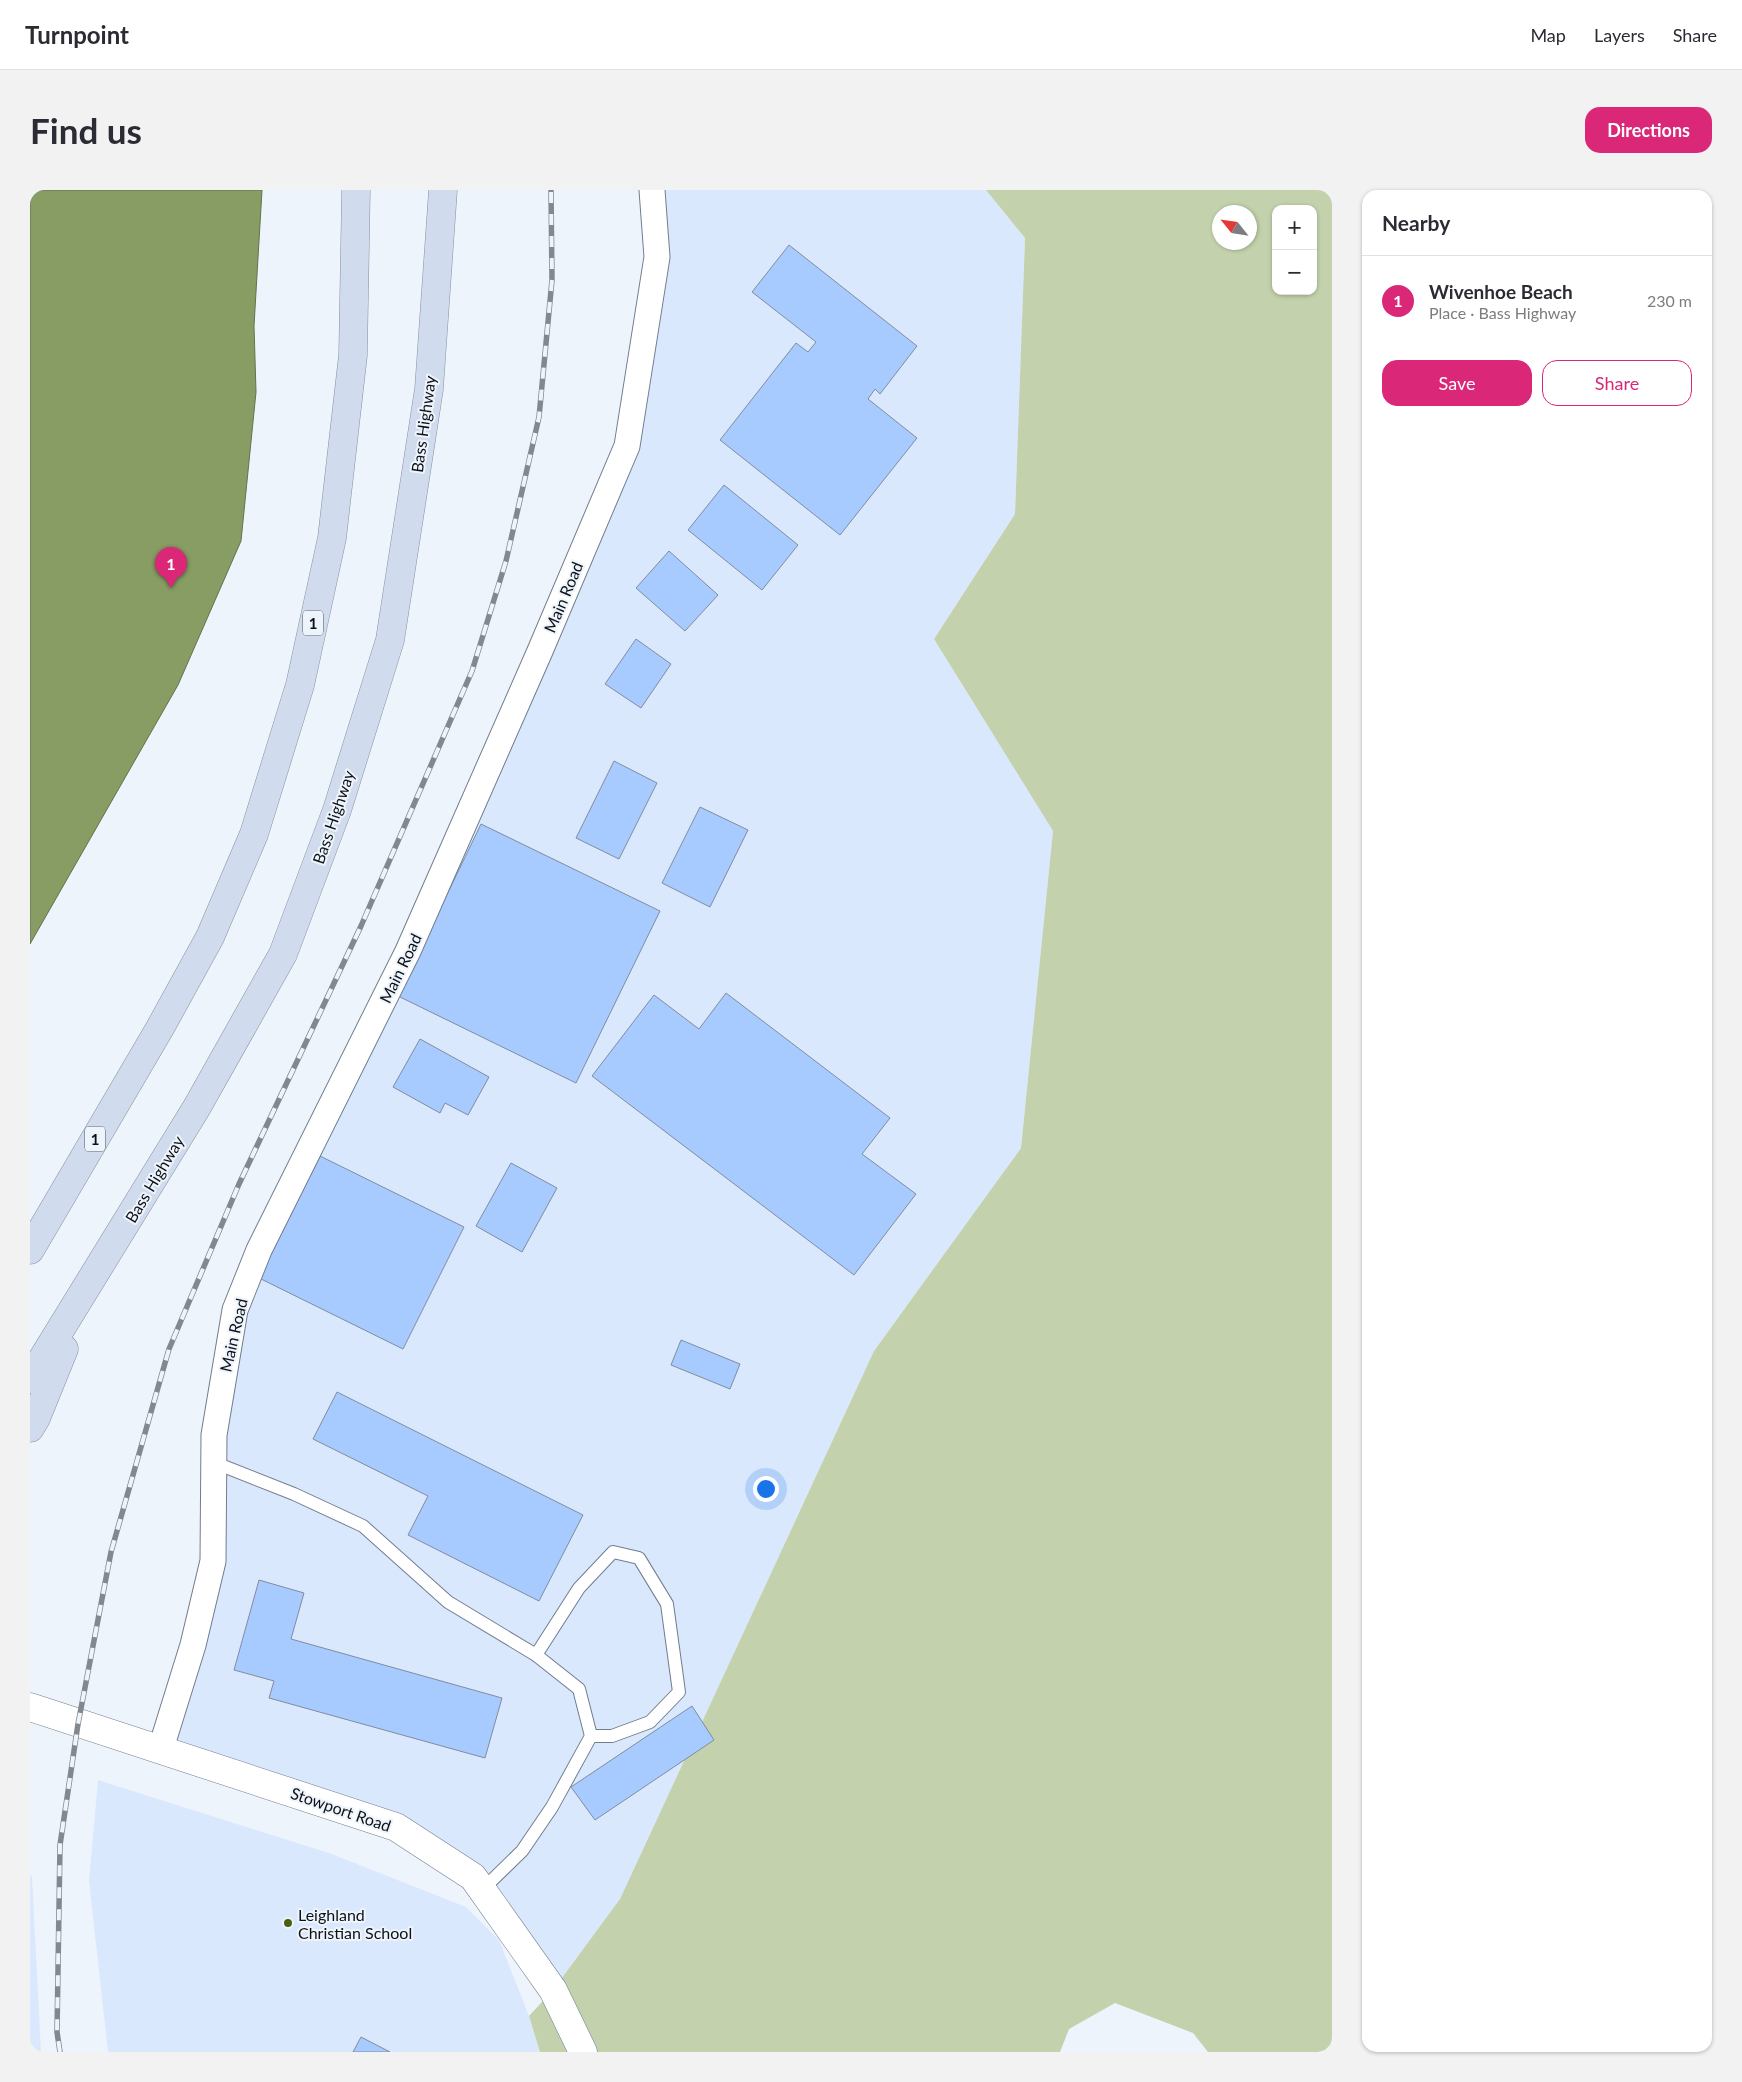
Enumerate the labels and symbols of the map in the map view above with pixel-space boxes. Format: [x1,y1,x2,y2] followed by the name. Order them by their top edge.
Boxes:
[1212,205,1257,250] north arrow
[407,374,439,474] street label: Bass Highway
[155,547,187,588] pin: 1
[540,559,586,635] street label: Main Road
[303,610,323,636] road number: 1
[308,767,358,866] street label: Bass Highway
[375,930,425,1006] street label: Main Road
[85,1126,105,1152] road number: 1
[121,1132,188,1226] street label: Bass Highway
[215,1296,251,1374] street label: Main Road
[753,1476,779,1502] your location
[288,1783,394,1835] street label: Stowport Road
[298,1905,412,1942] place label: Leighland Christian School
[282,1917,294,1929] marker: Leighland Christian School

